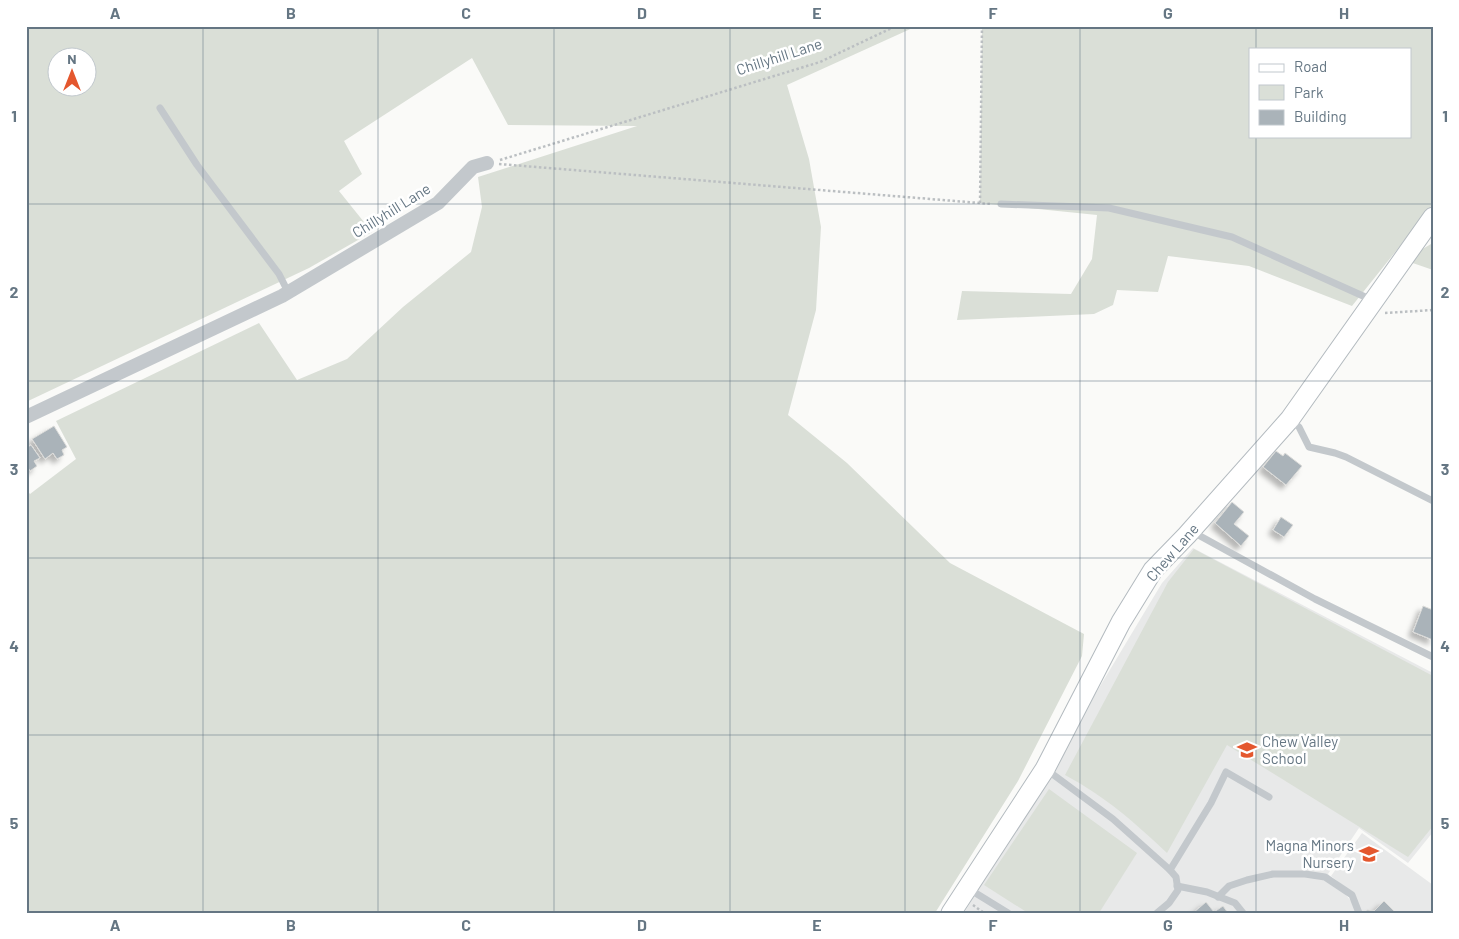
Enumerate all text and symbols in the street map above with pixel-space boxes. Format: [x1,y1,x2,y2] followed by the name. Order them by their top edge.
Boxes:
[110,3,121,22] text: A
[286,3,296,22] text: B
[461,3,471,22] text: C
[637,3,647,22] text: D
[812,3,822,22] text: E
[989,3,998,22] text: F
[1163,3,1173,22] text: G
[1339,3,1349,22] text: H
[734,34,824,78] street label: Chillyhill Lane
[48,48,98,98] north arrow
[1249,48,1412,138] legend
[67,50,77,67] text: N
[1294,57,1327,75] text: Road
[1294,83,1324,101] text: Park
[11,106,17,125] text: 1
[1442,106,1448,125] text: 1
[1294,107,1347,125] text: Building
[349,179,433,241] street label: Chillyhill Lane
[10,282,19,301] text: 2
[1441,282,1450,301] text: 2
[10,459,18,478] text: 3
[1441,459,1449,478] text: 3
[1142,519,1202,585] street label: Chew Lane
[9,636,19,655] text: 4
[1440,636,1450,655] text: 4
[1262,732,1338,767] place label: Chew Valley School
[1236,739,1258,761] school or university icon: Chew Valley School
[10,813,19,832] text: 5
[1441,813,1450,832] text: 5
[1265,836,1354,871] place label: Magna Minors Nursery
[1358,843,1380,865] school or university icon: Magna Minors Nursery
[110,915,121,934] text: A
[286,915,296,934] text: B
[461,915,471,934] text: C
[637,915,647,934] text: D
[812,915,822,934] text: E
[989,915,998,934] text: F
[1163,915,1173,934] text: G
[1339,915,1349,934] text: H

